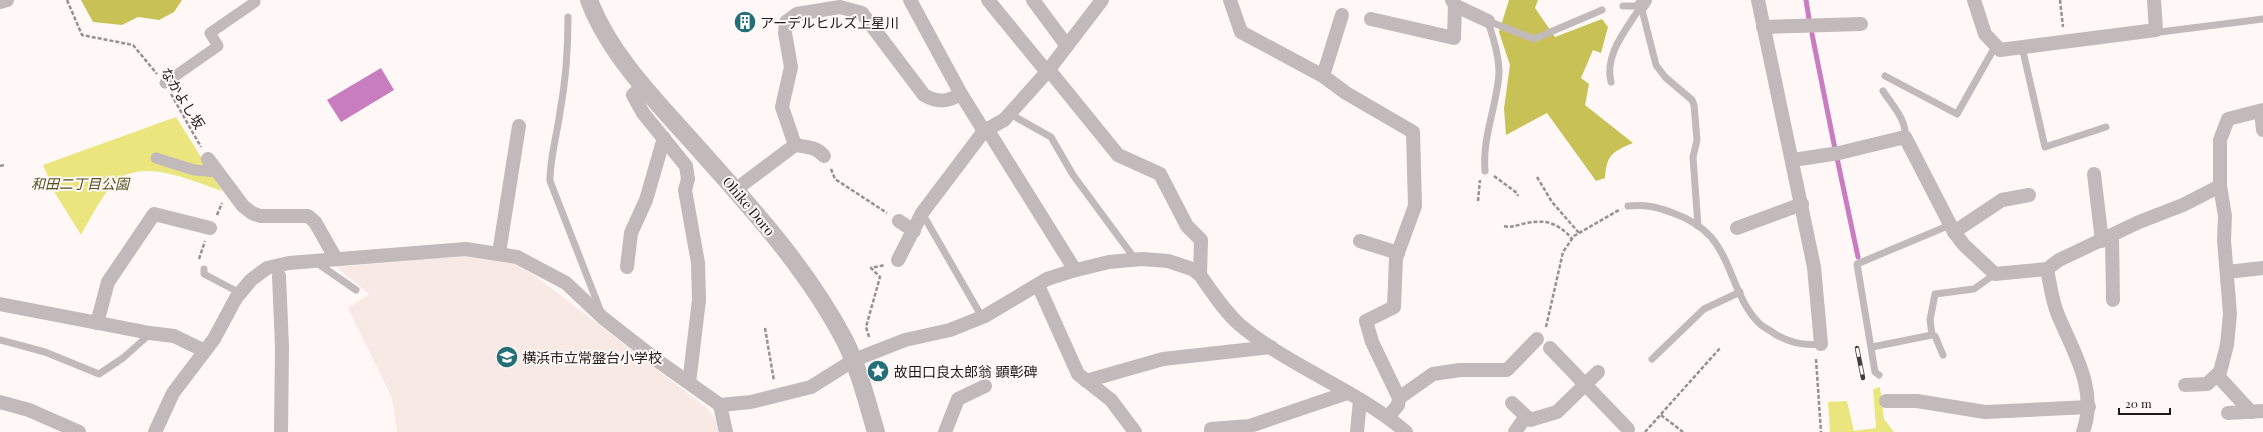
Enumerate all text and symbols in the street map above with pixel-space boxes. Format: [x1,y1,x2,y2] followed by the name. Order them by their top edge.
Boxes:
[732,9,758,35] building icon: アーデルヒルズ上星川
[760,13,899,32] place label: アーデルヒルズ上星川
[157,64,209,132] street label: なかよし坂
[719,172,780,240] street label: Ohike Doro
[31,174,131,193] park label: 和田二丁目公園
[494,344,520,370] school or university icon: 横浜市立常盤台小学校
[522,348,662,367] place label: 横浜市立常盤台小学校
[865,358,891,384] place icon: 故田口良太郎翁 顕彰碑
[894,362,1038,381] place label: 故田口良太郎翁 顕彰碑
[2119,390,2170,416] scale bar
[2125,395,2152,411] text: 20 m

